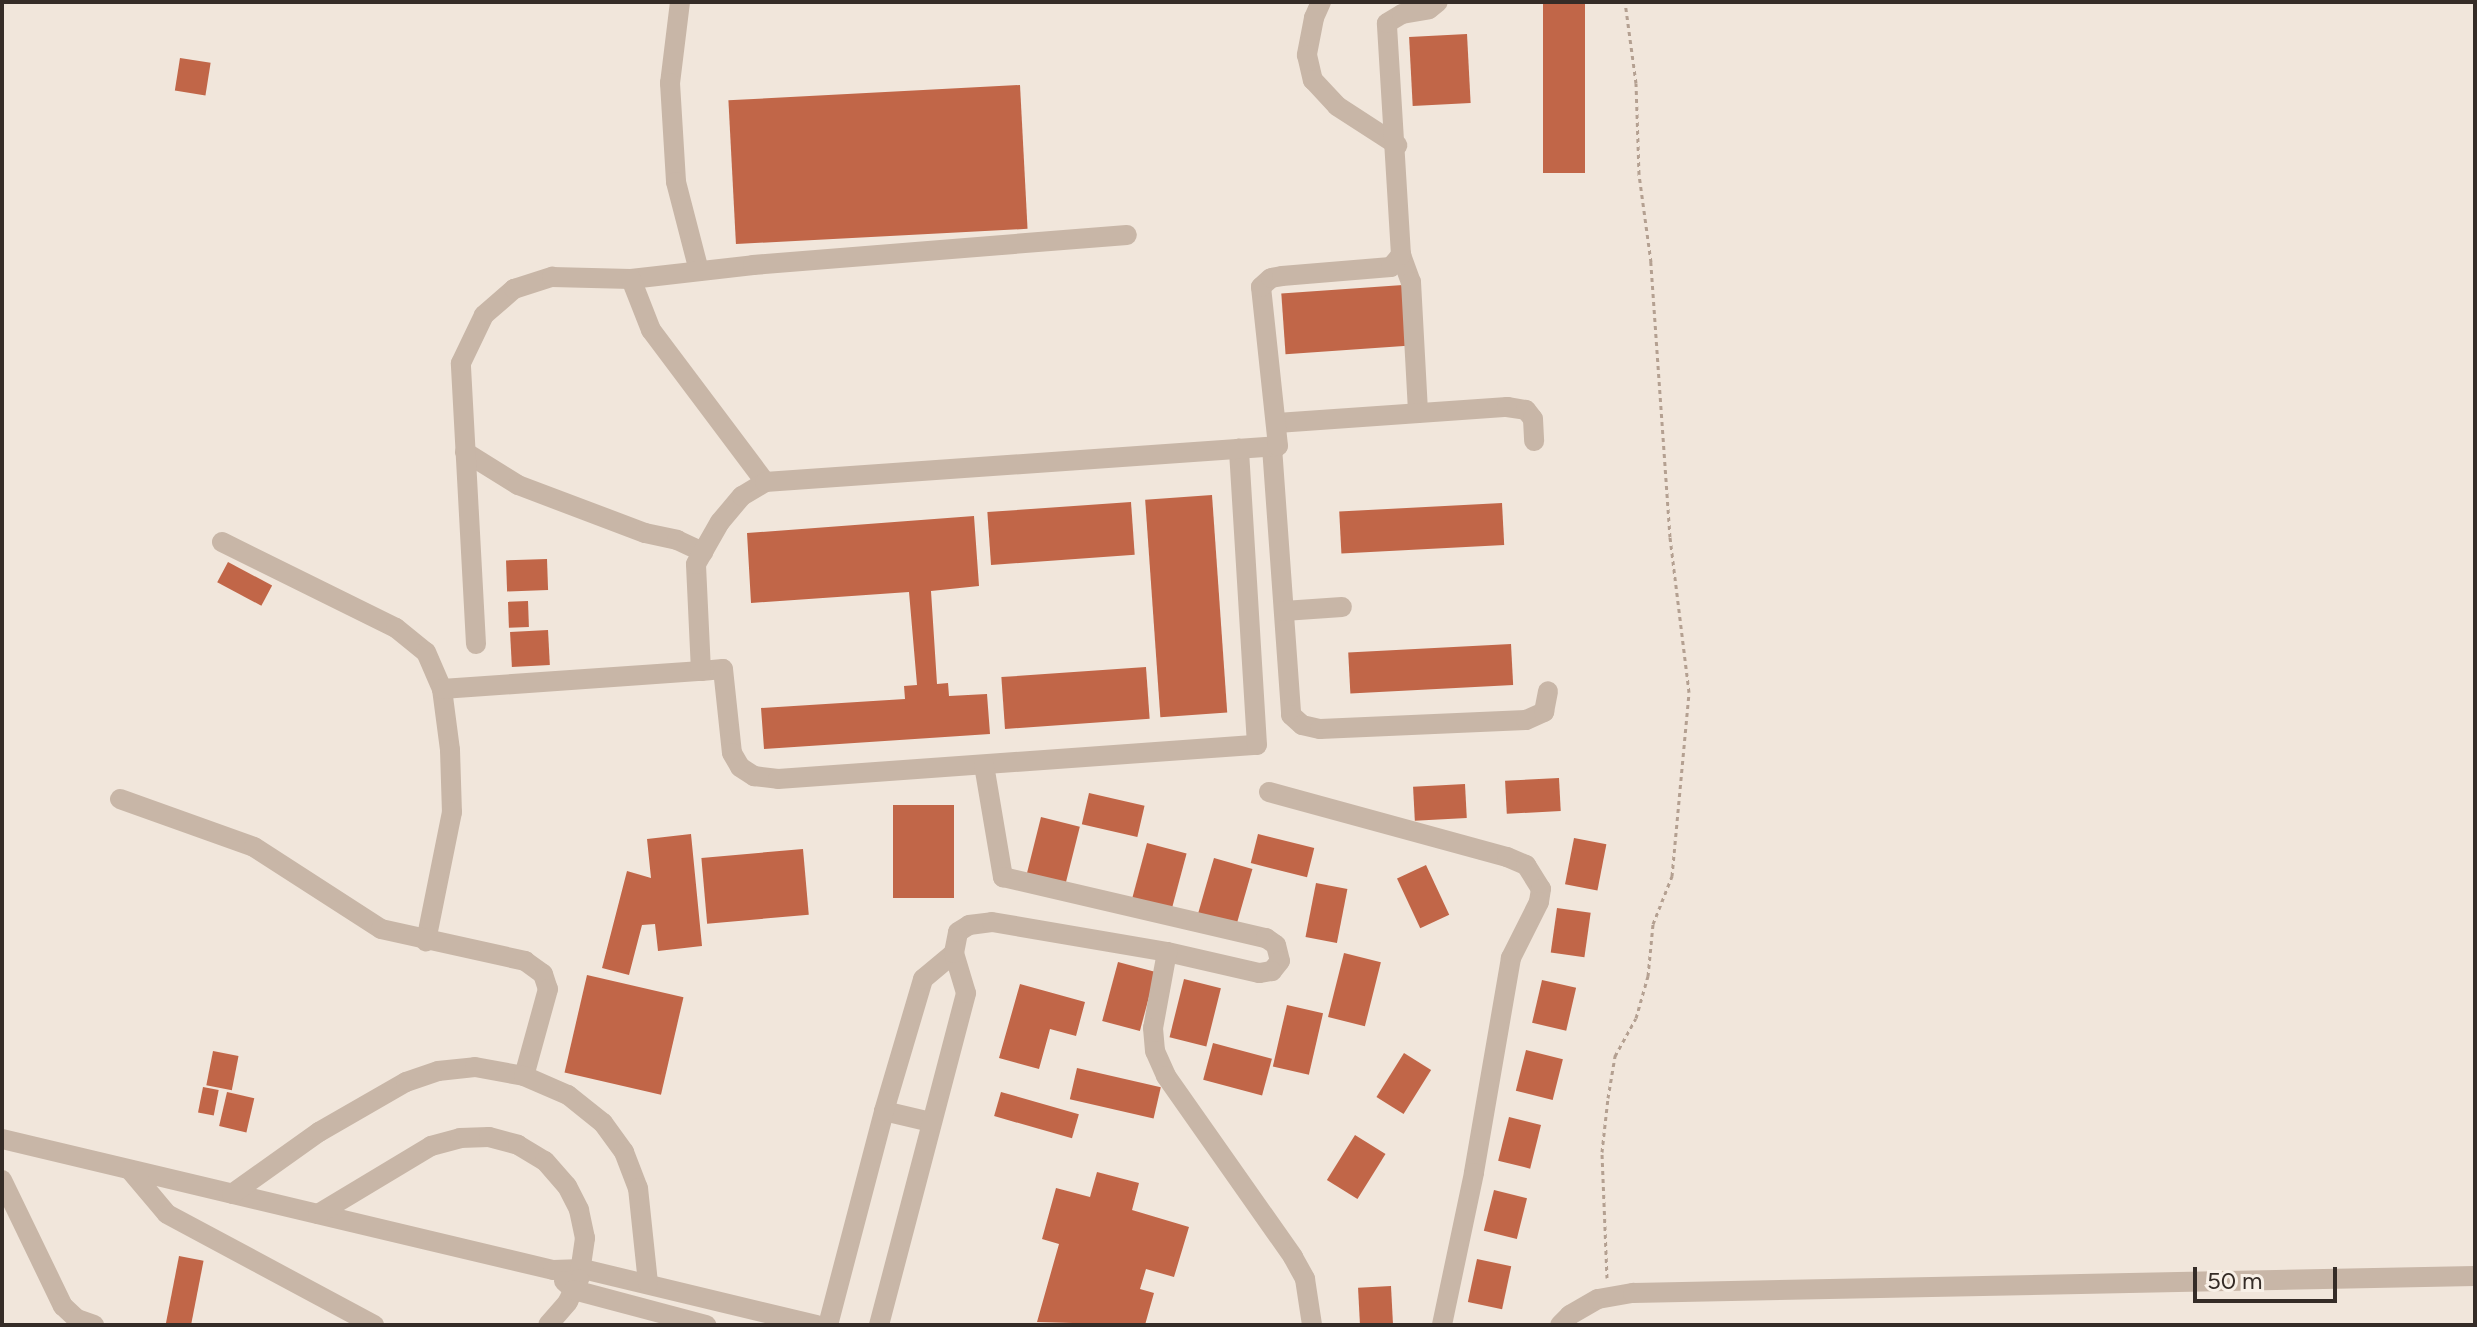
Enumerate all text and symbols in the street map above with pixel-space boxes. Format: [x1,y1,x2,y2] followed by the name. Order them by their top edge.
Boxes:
[2197,1251,2341,1301] scale bar
[2207,1266,2263,1295] text: 50 m

